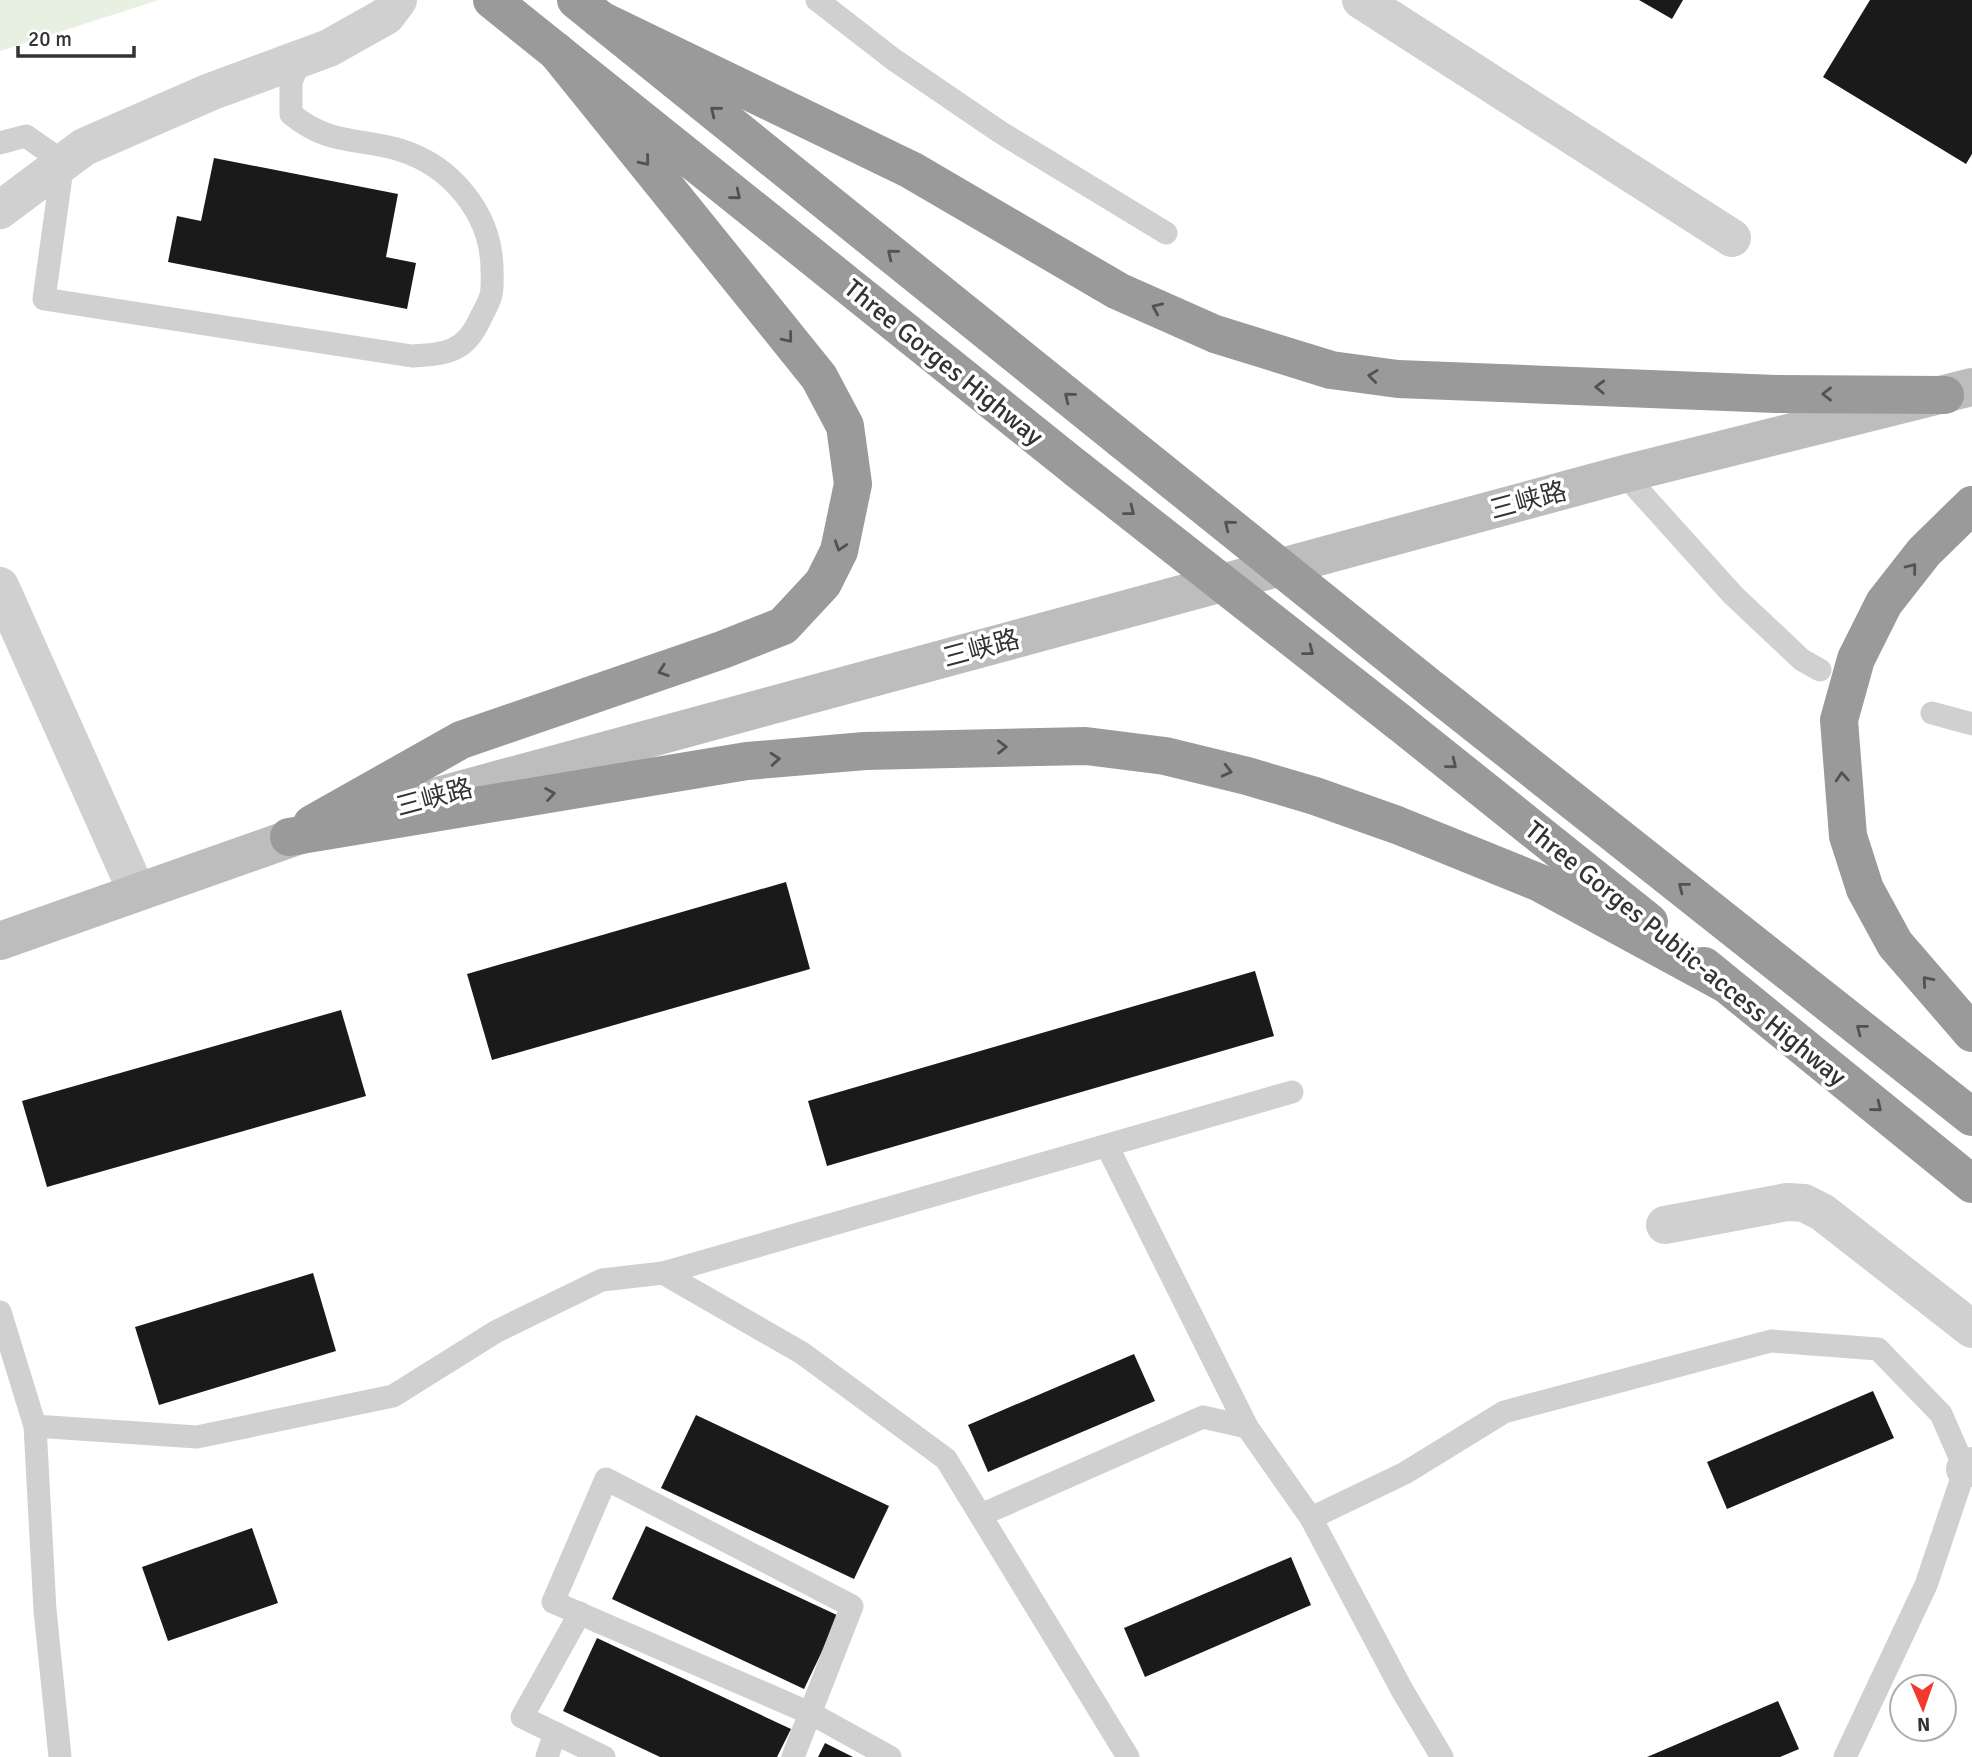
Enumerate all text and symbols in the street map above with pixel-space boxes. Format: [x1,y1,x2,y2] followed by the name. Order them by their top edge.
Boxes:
[18,14,133,58] scale bar
[28,26,72,52] text: 20 m
[710,107,723,120] one-way arrow
[637,154,650,166] one-way arrow
[729,187,741,200] one-way arrow
[888,250,901,262] one-way arrow
[837,273,1049,453] street label: Three Gorges Highway
[1152,302,1164,316] one-way arrow
[780,331,793,343] one-way arrow
[1367,368,1379,383] one-way arrow
[1594,379,1605,394] one-way arrow
[1822,387,1833,402] one-way arrow
[1065,392,1077,405] one-way arrow
[1486,475,1570,527] street label: 三峡路
[1122,503,1135,515] one-way arrow
[1224,521,1237,533] one-way arrow
[833,540,848,552] one-way arrow
[1904,563,1917,576] one-way arrow
[939,623,1023,675] street label: 三峡路
[1302,643,1314,656] one-way arrow
[657,663,669,677] one-way arrow
[997,739,1007,755] one-way arrow
[769,752,780,767] one-way arrow
[1445,756,1457,769] one-way arrow
[1221,763,1233,777] one-way arrow
[1835,771,1850,782] one-way arrow
[392,772,476,824] street label: 三峡路
[544,787,556,802] one-way arrow
[1518,814,1852,1093] street label: Three Gorges Public-access Highway
[1678,883,1690,896] one-way arrow
[1923,977,1935,990] one-way arrow
[1856,1024,1868,1037] one-way arrow
[1869,1099,1882,1111] one-way arrow
[1888,1673,1958,1743] north arrow
[1917,1712,1931,1736] text: N

